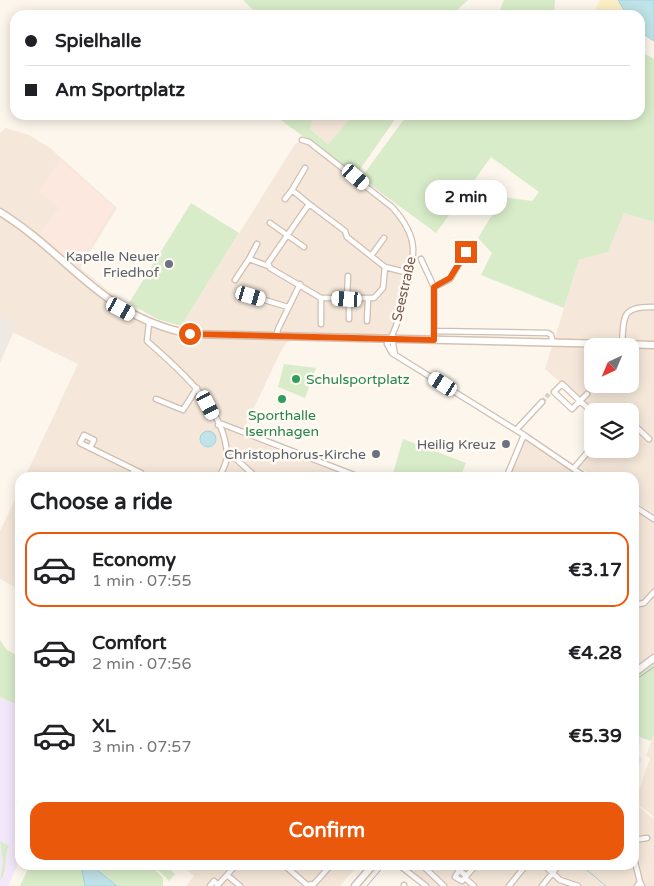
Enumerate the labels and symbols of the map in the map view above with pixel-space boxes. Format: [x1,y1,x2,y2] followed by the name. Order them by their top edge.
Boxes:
[339,161,372,193] car
[425,180,507,214] callout: 2 min
[455,241,477,263] route end
[66,248,160,281] place label: Kapelle Neuer Friedhof
[388,255,420,323] street label: Seestraße
[163,258,175,270] marker: Kapelle Neuer Friedhof
[234,285,267,307] car
[331,291,362,307] car
[104,295,137,323] car
[179,323,201,345] route start
[584,338,639,392] north arrow
[426,370,459,398] car
[306,371,410,388] place label: Schulsportplatz
[290,373,302,385] marker: Schulsportplatz
[194,388,221,422] car
[276,393,288,405] marker: Sporthalle Isernhagen
[245,407,319,440] place label: Sporthalle Isernhagen
[417,436,496,453] place label: Heilig Kreuz
[500,438,512,450] marker: Heilig Kreuz
[224,446,366,463] place label: Christophorus-Kirche
[370,448,382,460] marker: Christophorus-Kirche

